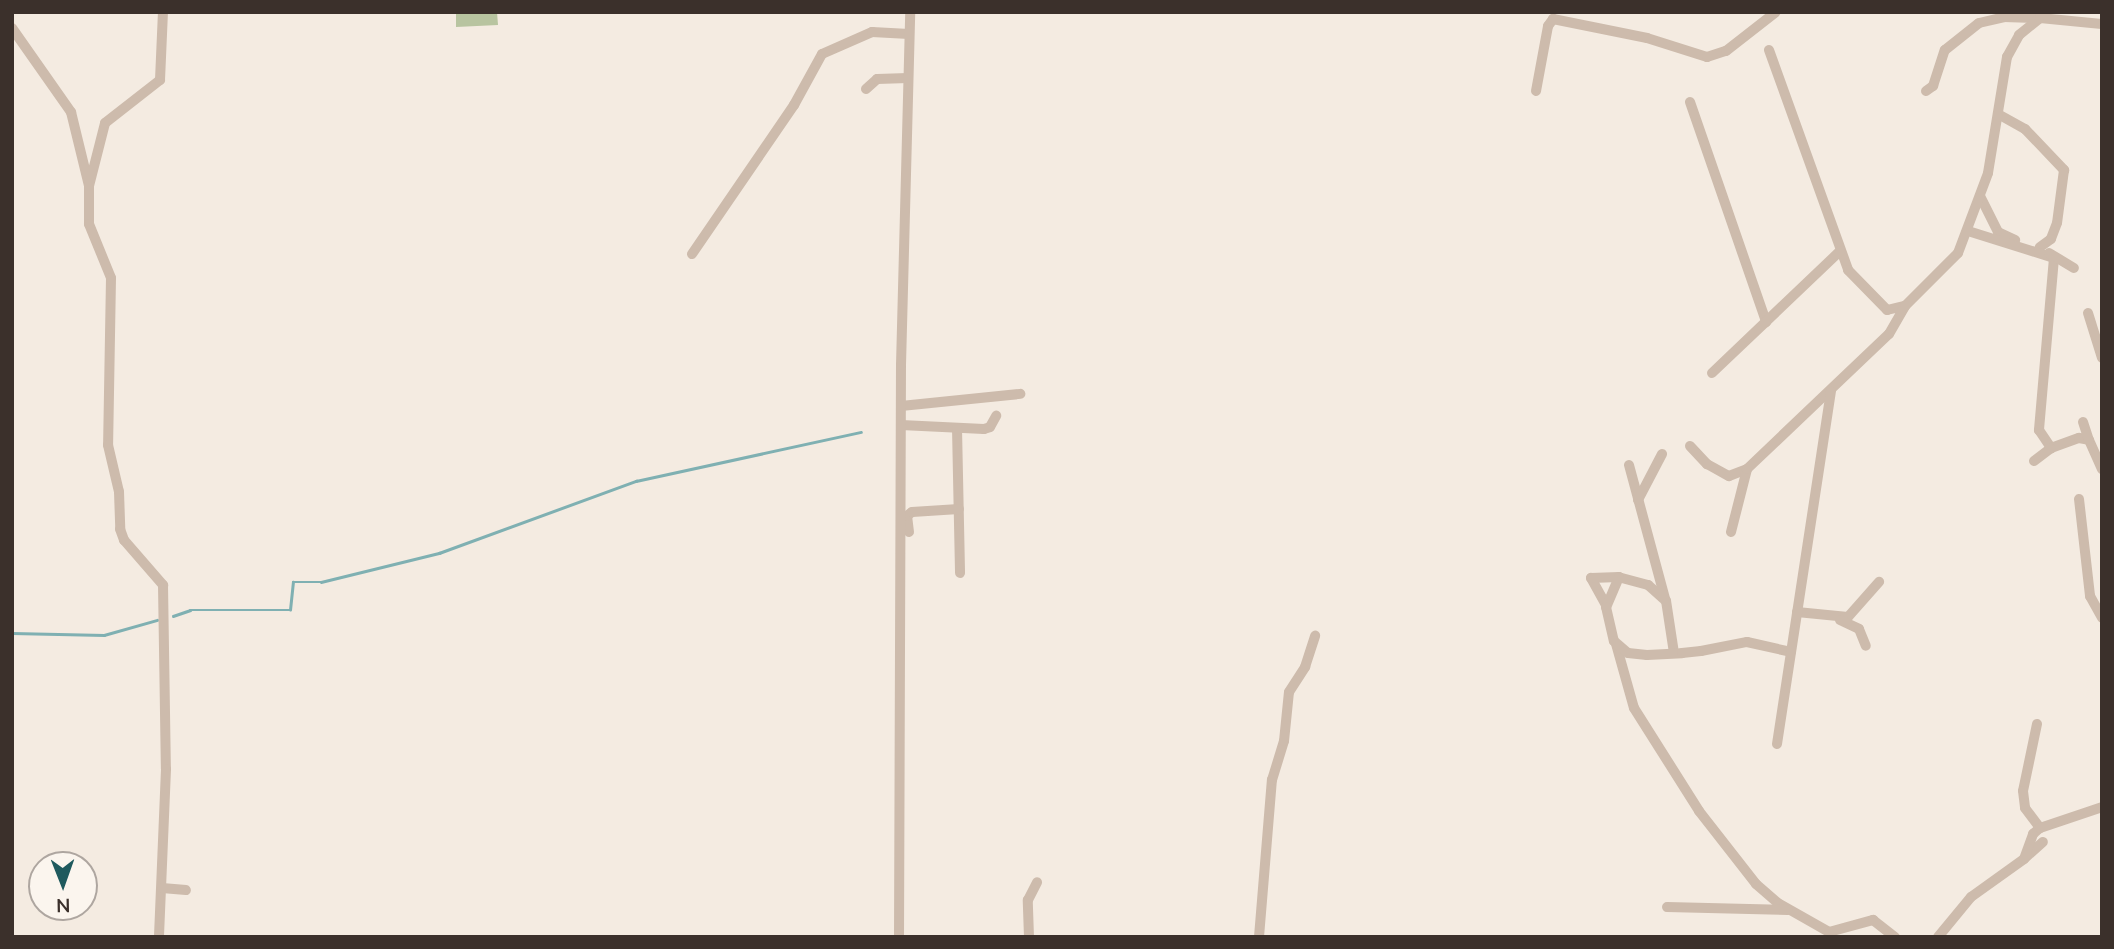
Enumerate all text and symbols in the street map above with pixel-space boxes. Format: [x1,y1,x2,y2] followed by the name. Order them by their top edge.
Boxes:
[28,851,98,921] north arrow
[56,892,71,918] text: N

